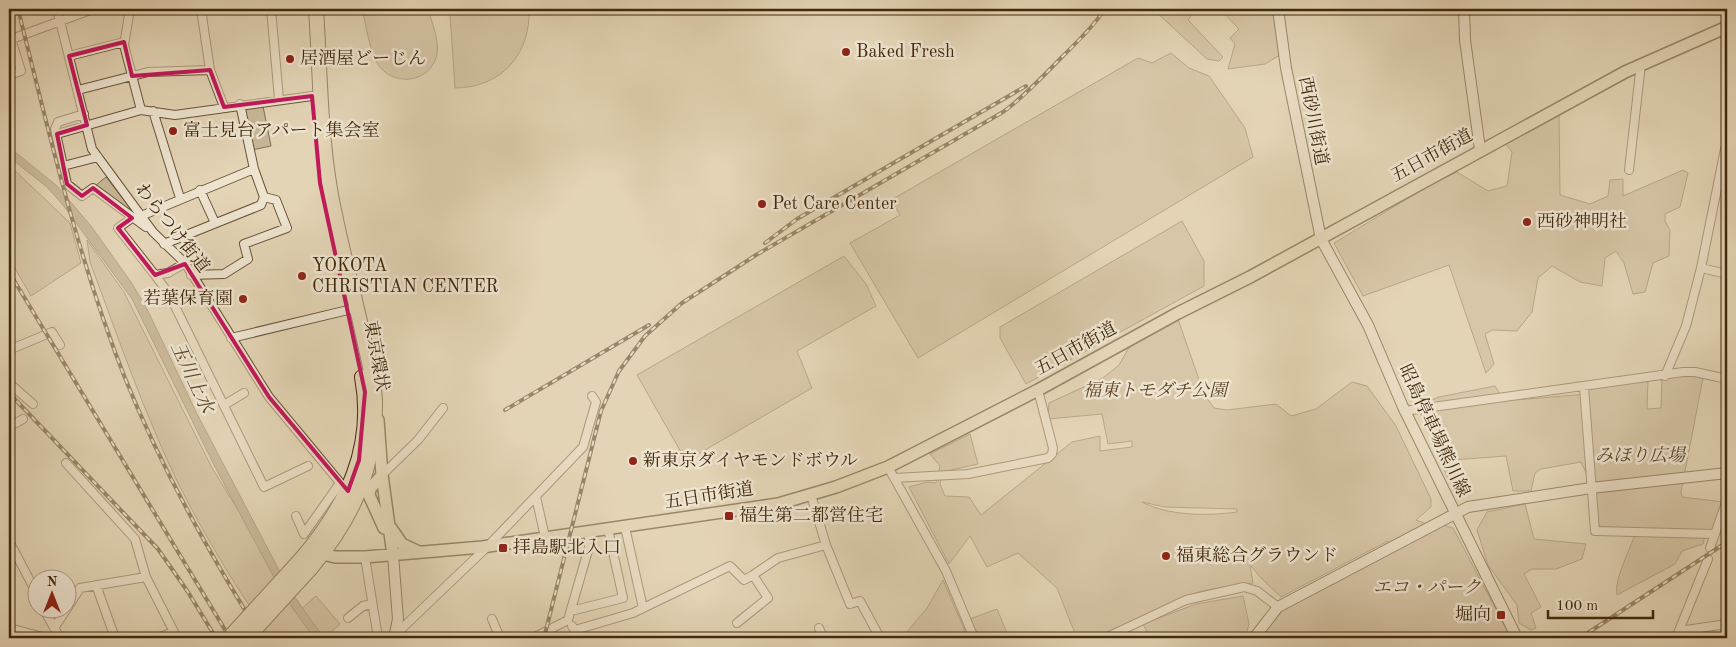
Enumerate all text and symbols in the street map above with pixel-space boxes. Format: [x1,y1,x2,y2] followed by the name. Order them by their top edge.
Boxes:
[856,43,955,61] place label: Baked Fresh
[840,46,852,58] marker: Baked Fresh
[300,49,426,68] place label: 居酒屋どーじん
[284,53,296,65] marker: 居酒屋どーじん
[1296,75,1332,167] street label: 西砂川街道
[183,120,380,140] place label: 富士見台アパート集会室
[167,125,179,137] marker: 富士見台アパート集会室
[1387,125,1476,186] street label: 五日市街道
[132,179,214,276] street label: わらつけ街道
[772,195,897,213] place label: Pet Care Center
[756,198,768,210] marker: Pet Care Center
[1537,211,1627,231] place label: 西砂神明社
[1521,216,1533,228] marker: 西砂神明社
[312,257,499,296] place label: YOKOTA CHRISTIAN CENTER
[296,270,308,282] marker: YOKOTA CHRISTIAN CENTER
[143,288,233,308] place label: 若葉保育園
[237,293,249,305] marker: 若葉保育園
[1031,318,1120,379] street label: 五日市街道
[361,319,393,393] street label: 東京環状
[166,339,218,418] water label: 玉川上水
[1395,361,1474,500] street label: 昭島停車場熊川線
[1083,380,1230,400] park label: 福東トモダチ公園
[1595,445,1687,465] park label: みほり広場
[643,450,858,470] place label: 新東京ダイヤモンドボウル
[627,455,639,467] marker: 新東京ダイヤモンドボウル
[663,478,755,512] street label: 五日市街道
[739,505,883,525] place label: 福生第二都営住宅
[723,510,735,522] marker: 福生第二都営住宅
[513,537,621,557] place label: 拝島駅北入口
[497,542,509,554] marker: 拝島駅北入口
[1176,545,1338,565] place label: 福東総合グラウンド
[1160,550,1172,562] marker: 福東総合グラウンド
[28,570,78,620] north arrow
[47,575,58,589] text: N
[1373,579,1481,597] park label: エコ・パーク
[1548,587,1654,619] scale bar
[1556,599,1598,614] text: 100 m
[1455,604,1491,624] place label: 堀向
[1495,609,1507,621] marker: 堀向

